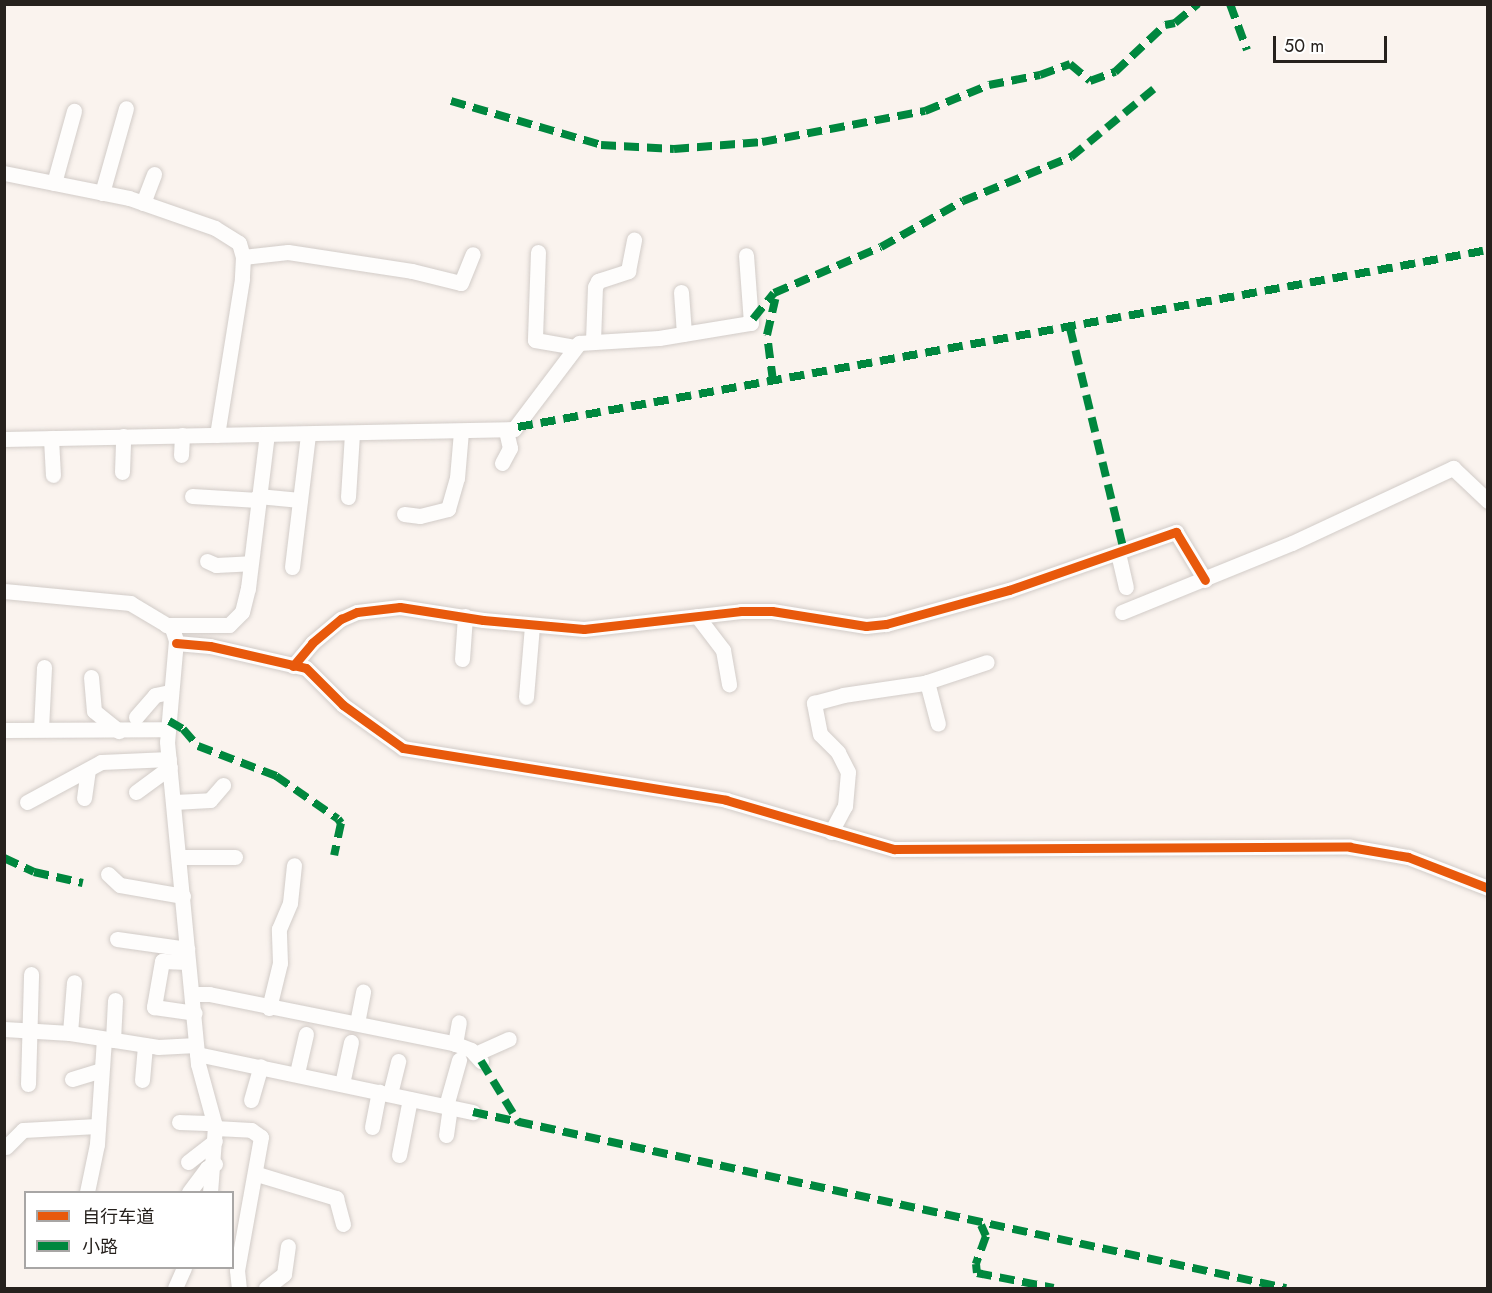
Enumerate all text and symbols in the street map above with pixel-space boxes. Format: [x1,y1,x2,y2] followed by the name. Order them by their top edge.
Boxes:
[1276,24,1390,62] scale bar
[1284,33,1324,59] text: 50 m
[24,1191,234,1269] legend
[82,1204,154,1230] text: 自行车道
[82,1234,118,1260] text: 小路

